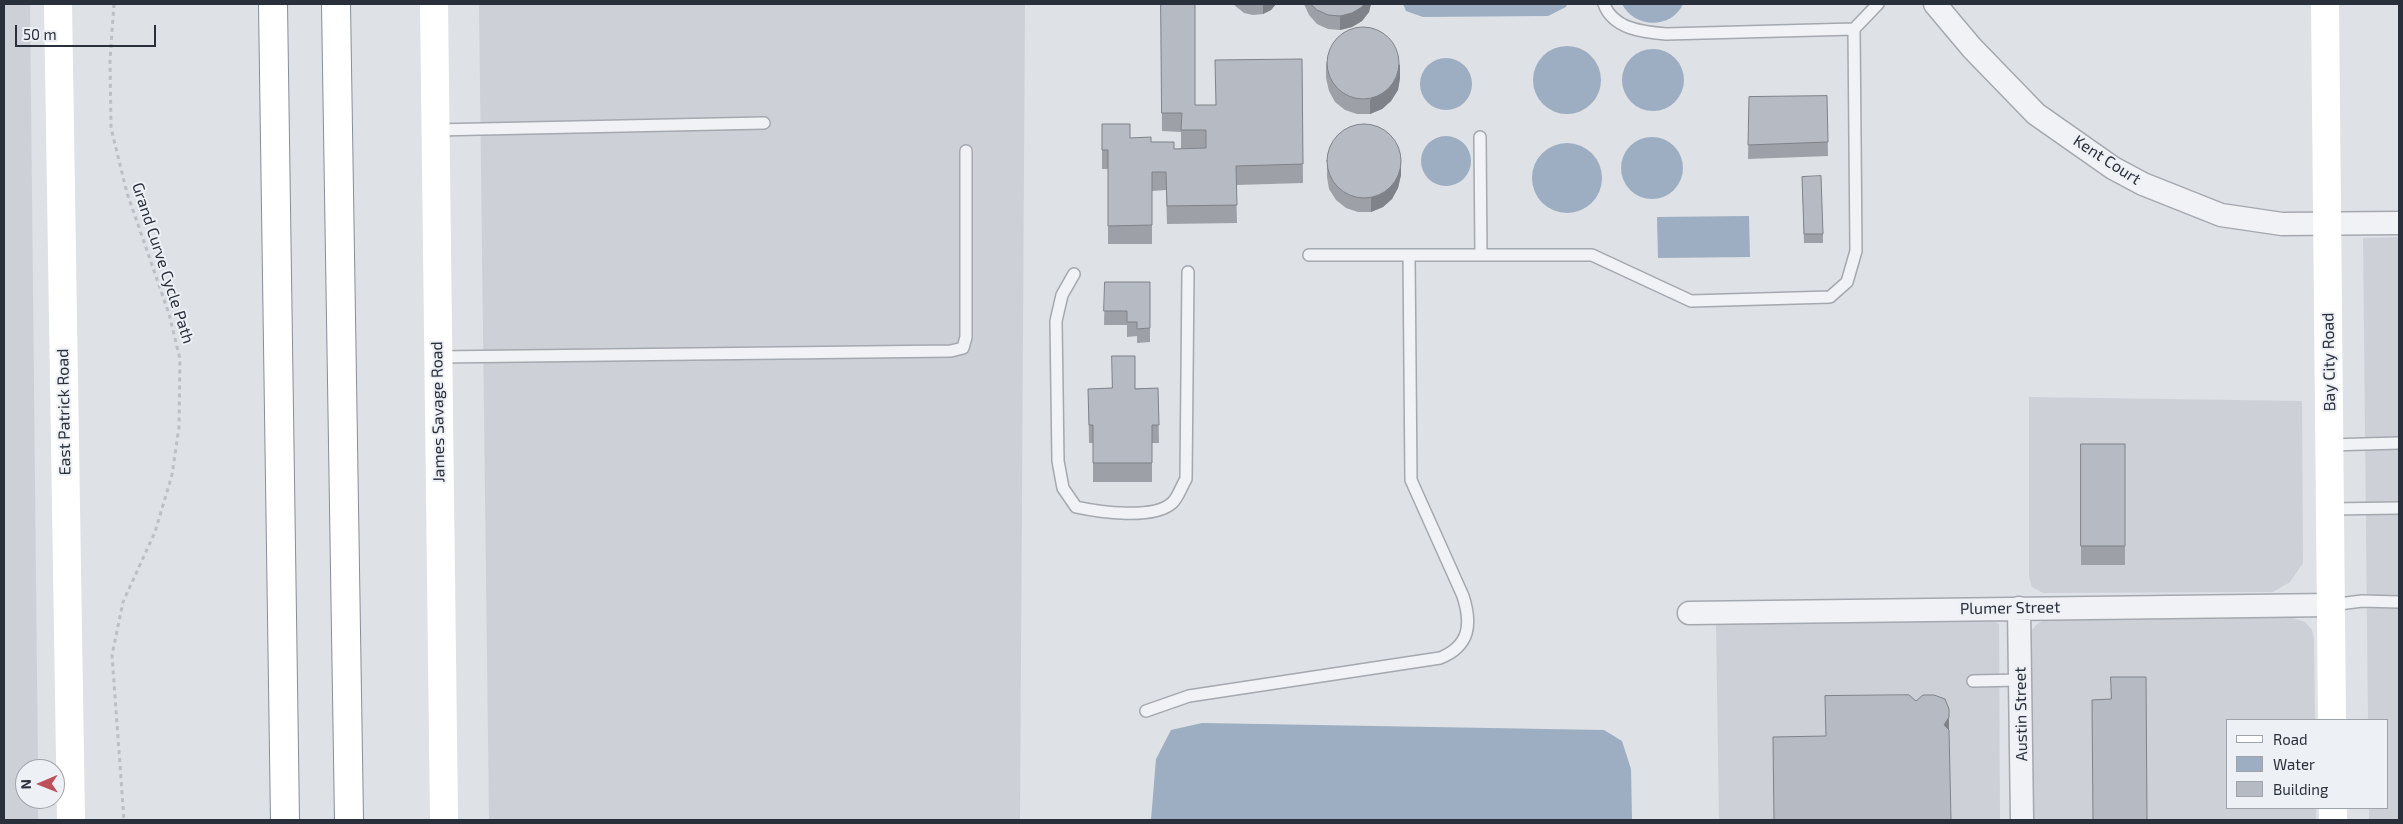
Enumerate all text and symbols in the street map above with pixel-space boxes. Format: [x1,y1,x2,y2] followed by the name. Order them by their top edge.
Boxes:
[18,15,159,47] scale bar
[23,25,57,43] text: 50 m
[2070,131,2144,189] street label: Kent Court
[128,180,198,346] street label: Grand Curve Cycle Path
[2319,312,2339,412] street label: Bay City Road
[427,341,449,483] street label: James Savage Road
[53,349,75,475] street label: East Patrick Road
[1960,598,2060,618] street label: Plumer Street
[2011,667,2031,761] street label: Austin Street
[2226,719,2388,809] legend
[2273,730,2308,748] text: Road
[2273,755,2315,773] text: Water
[15,759,65,809] north arrow
[17,779,34,789] text: N
[2273,780,2328,798] text: Building

